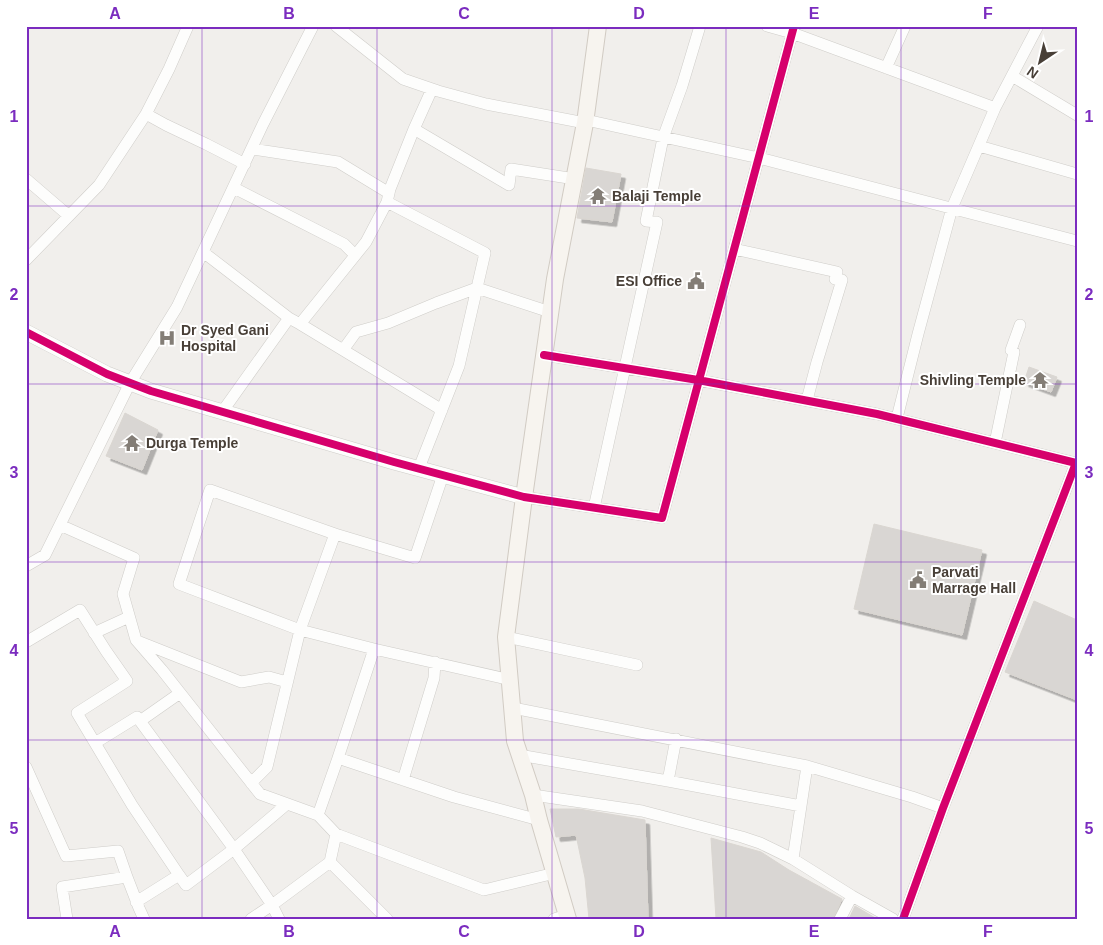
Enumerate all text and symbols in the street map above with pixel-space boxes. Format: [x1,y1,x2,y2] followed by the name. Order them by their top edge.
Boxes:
[109,5,121,22] text: A
[283,5,295,22] text: B
[458,5,470,22] text: C
[633,5,645,22] text: D
[809,5,820,22] text: E
[983,5,993,22] text: F
[1016,38,1066,88] north arrow
[1024,63,1041,82] text: N
[10,108,19,125] text: 1
[1085,108,1094,125] text: 1
[588,186,608,206] temple icon: Balaji Temple
[612,188,701,204] place label: Balaji Temple
[686,271,706,291] public building icon: ESI Office
[616,273,682,289] place label: ESI Office
[10,286,19,303] text: 2
[1085,286,1094,303] text: 2
[181,322,269,354] place label: Dr Syed Gani Hospital
[157,328,177,348] hospital icon: Dr Syed Gani Hospital
[1030,370,1050,390] temple icon: Shivling Temple
[920,372,1026,388] place label: Shivling Temple
[122,433,142,453] temple icon: Durga Temple
[146,435,239,451] place label: Durga Temple
[10,464,19,481] text: 3
[1085,464,1094,481] text: 3
[932,564,1016,596] place label: Parvati Marrage Hall
[908,570,928,590] public building icon: Parvati Marrage Hall
[10,642,19,659] text: 4
[1085,642,1094,659] text: 4
[10,820,19,837] text: 5
[1085,820,1094,837] text: 5
[109,923,121,940] text: A
[283,923,295,940] text: B
[458,923,470,940] text: C
[633,923,645,940] text: D
[809,923,820,940] text: E
[983,923,993,940] text: F

